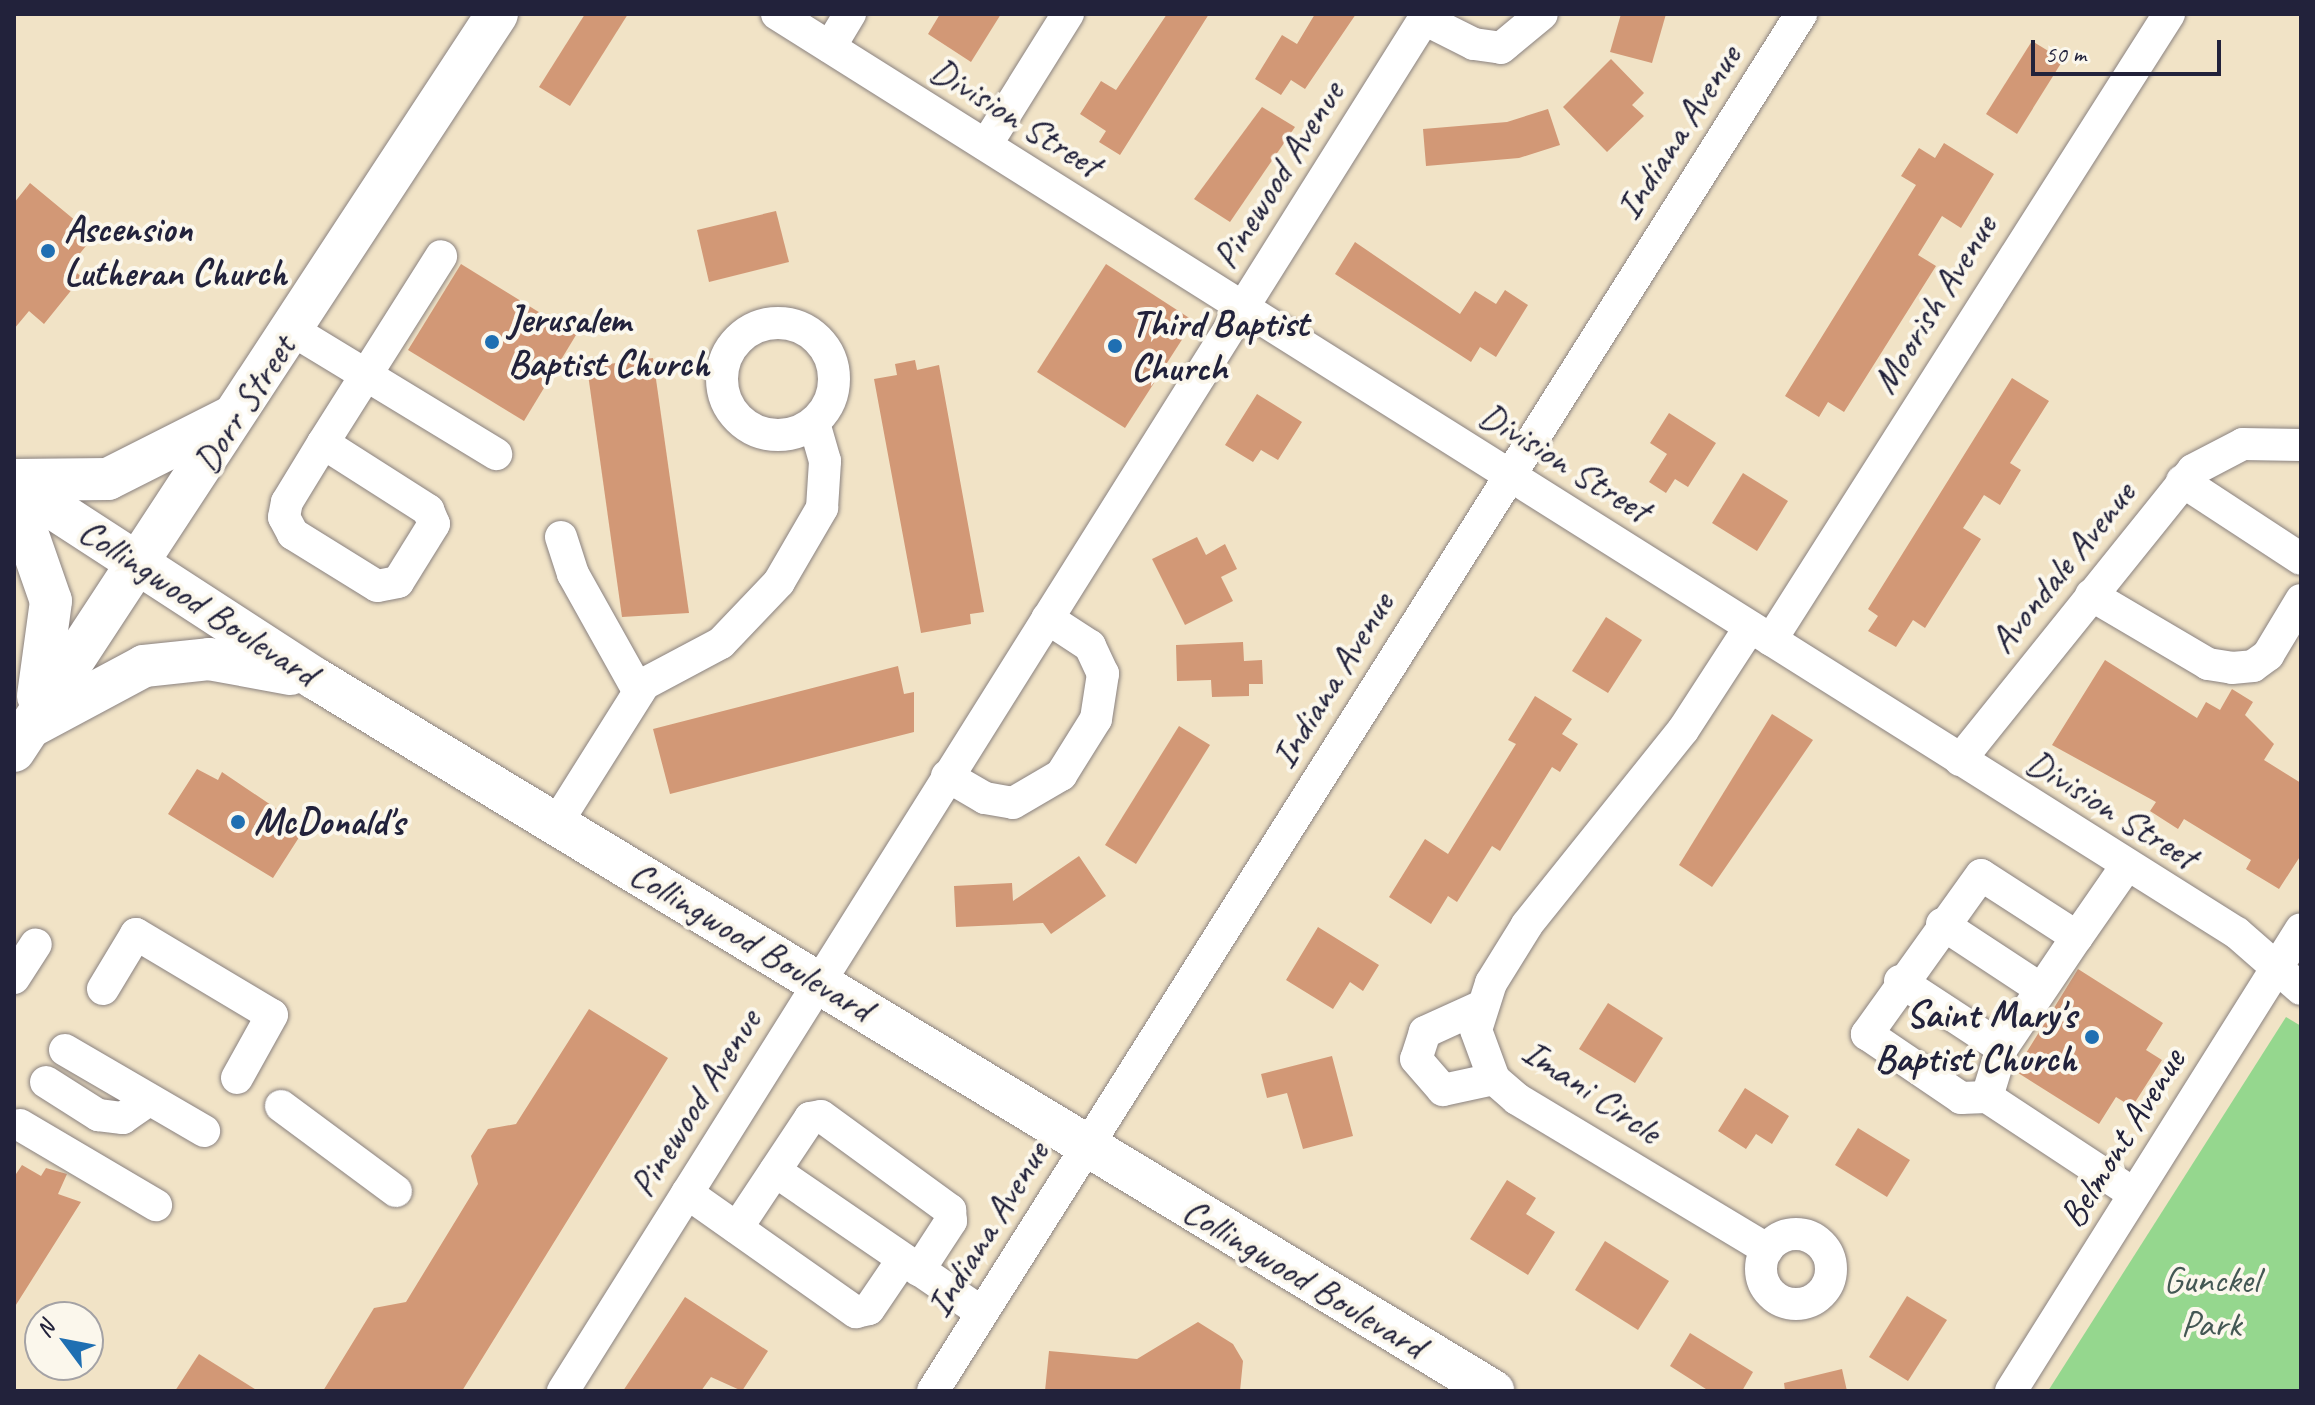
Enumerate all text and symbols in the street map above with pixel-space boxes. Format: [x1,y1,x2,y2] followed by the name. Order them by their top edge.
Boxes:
[2035,24,2225,74] scale bar
[1605,36,1751,228] street label: Indiana Avenue
[2045,39,2086,69] text: 50 m
[922,47,1110,187] street label: Division Street
[1202,73,1354,277] street label: Pinewood Avenue
[64,206,288,296] place label: Ascension Lutheran Church
[1861,206,2007,402] street label: Moorish Avenue
[39,242,57,260] marker: Ascension Lutheran Church
[508,297,711,386] place label: Jerusalem Baptist Church
[1131,301,1310,390] place label: Third Baptist Church
[183,327,305,481] street label: Dorr Street
[483,333,501,351] marker: Jerusalem Baptist Church
[1106,337,1124,355] marker: Third Baptist Church
[1471,392,1659,532] street label: Division Street
[1979,472,2145,662] street label: Avondale Avenue
[70,508,326,696] street label: Collingwood Boulevard
[1260,584,1404,776] street label: Indiana Avenue
[2018,739,2206,879] street label: Division Street
[254,799,404,845] place label: McDonald's
[229,813,247,831] marker: McDonald's
[621,850,881,1032] street label: Collingwood Boulevard
[1873,992,2076,1082] place label: Saint Mary's Baptist Church
[619,1001,771,1205] street label: Pinewood Avenue
[1514,1028,1670,1154] street label: Imani Circle
[2083,1028,2101,1046] marker: Saint Mary's Baptist Church
[2049,1040,2195,1236] street label: Belmont Avenue
[915,1133,1059,1325] street label: Indiana Avenue
[1174,1187,1434,1369] street label: Collingwood Boulevard
[2163,1257,2259,1346] park label: Gunckel Park
[24,1301,104,1381] north arrow
[30,1316,61,1343] text: N

